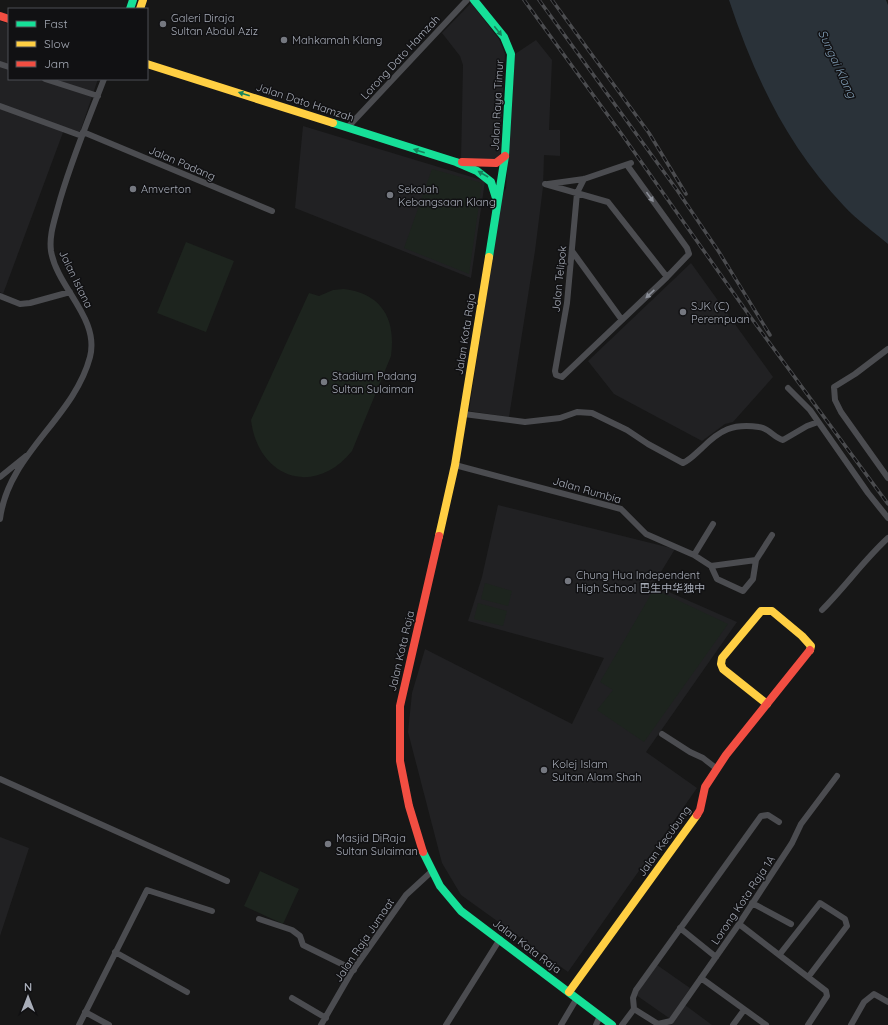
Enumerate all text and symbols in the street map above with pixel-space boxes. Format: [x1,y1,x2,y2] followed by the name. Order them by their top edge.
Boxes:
[8,8,148,80] legend
[171,11,258,38] place label: Galeri Diraja Sultan Abdul Aziz
[357,12,443,102] street label: Lorong Dato Hamzah
[44,16,68,31] text: Fast
[158,19,168,29] marker: Galeri Diraja Sultan Abdul Aziz
[494,25,503,36] one-way arrow
[815,27,860,102] water label: Sungai Klang
[292,33,382,47] place label: Mahkamah Klang
[279,35,289,45] marker: Mahkamah Klang
[44,36,70,51] text: Slow
[44,56,69,71] text: Jam
[488,58,506,151] street label: Jalan Raya Timur
[254,80,356,124] street label: Jalan Dato Hamzah
[238,91,250,97] one-way arrow
[146,143,218,183] street label: Jalan Padang
[412,148,424,154] one-way arrow
[477,171,489,178] one-way arrow
[141,182,191,196] place label: Amverton
[398,182,496,209] place label: Sekolah Kebangsaan Klang
[128,184,138,194] marker: Amverton
[385,190,395,200] marker: Sekolah Kebangsaan Klang
[646,191,654,202] one-way arrow
[549,245,569,313] street label: Jalan Telipok
[56,248,96,310] street label: Jalan Istana
[645,289,654,298] one-way arrow
[452,292,478,376] street label: Jalan Kota Raja
[691,299,750,326] place label: SJK (C) Perempuan
[678,307,688,317] marker: SJK (C) Perempuan
[332,369,417,396] place label: Stadium Padang Sultan Sulaiman
[319,377,329,387] marker: Stadium Padang Sultan Sulaiman
[551,474,623,506] street label: Jalan Rumbia
[576,568,705,595] place label: Chung Hua Independent High School 巴生中华独中
[563,576,573,586] marker: Chung Hua Independent High School 巴生中华独中
[385,609,417,693] street label: Jalan Kota Raja
[552,757,641,784] place label: Kolej Islam Sultan Alam Shah
[539,765,549,775] marker: Kolej Islam Sultan Alam Shah
[634,803,694,879] street label: Jalan Kecubung
[336,831,418,858] place label: Masjid DiRaja Sultan Sulaiman
[323,839,333,849] marker: Masjid DiRaja Sultan Sulaiman
[708,853,778,947] street label: Lorong Kota Raja 1A
[331,895,397,985] street label: Jalan Raja Jumaat
[490,916,564,976] street label: Jalan Kota Raja
[8,977,48,1017] north arrow
[24,980,32,994] text: N

